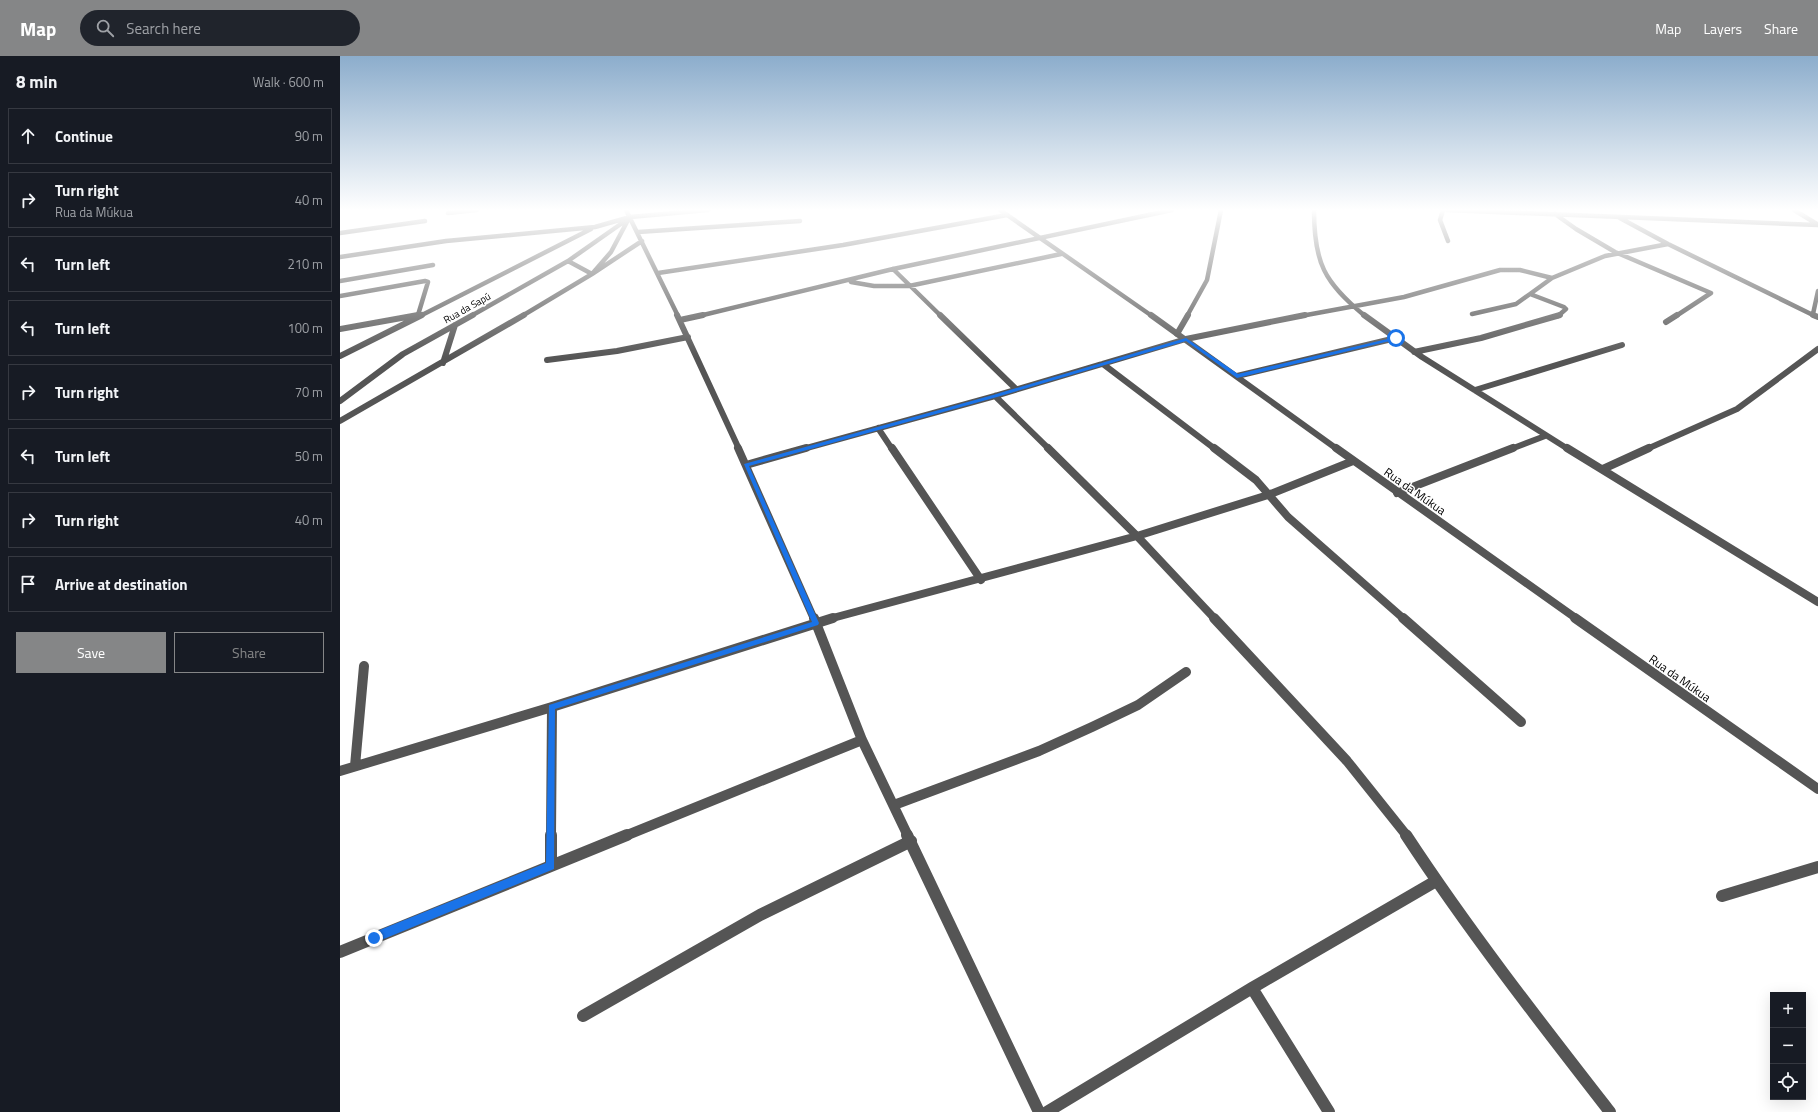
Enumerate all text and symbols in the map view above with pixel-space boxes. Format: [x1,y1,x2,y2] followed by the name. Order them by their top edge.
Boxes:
[80,10,360,46] search box
[20,14,56,43] text: Map
[94,17,116,39] icon: search
[126,17,201,40] text: Search here
[1655,18,1681,39] text: Map
[1703,18,1742,39] text: Layers
[1764,18,1798,39] text: Share
[16,69,57,95] text: 8 min
[253,72,324,92] text: Walk · 600 m
[17,125,39,147] icon: ahead
[55,125,113,148] text: Continue
[295,126,323,146] text: 90 m
[55,179,119,202] text: Turn right
[17,189,39,211] icon: right
[295,190,323,210] text: 40 m
[55,202,133,222] text: Rua da Múkua
[17,253,39,275] icon: left
[55,253,110,276] text: Turn left
[287,254,323,274] text: 210 m
[441,289,493,327] street label: Rua da Sapú
[17,317,39,339] icon: left
[55,317,110,340] text: Turn left
[287,318,323,338] text: 100 m
[1387,329,1405,347] route start
[17,381,39,403] icon: right
[55,381,119,404] text: Turn right
[295,382,323,402] text: 70 m
[17,445,39,467] icon: left
[55,445,110,468] text: Turn left
[295,446,323,466] text: 50 m
[1380,463,1450,519] street label: Rua da Múkua
[17,509,39,531] icon: right
[55,509,119,532] text: Turn right
[295,510,323,530] text: 40 m
[17,573,39,595] icon: arrive
[55,573,188,596] text: Arrive at destination
[16,632,166,673] button: Save
[174,632,324,673] button: Share
[1645,650,1715,706] street label: Rua da Múkua
[365,929,383,947] route end
[1770,992,1806,1100] map controls
[1770,992,1806,1028] button: +
[1770,1028,1806,1064] button: −
[1770,1064,1806,1100] button: locate

